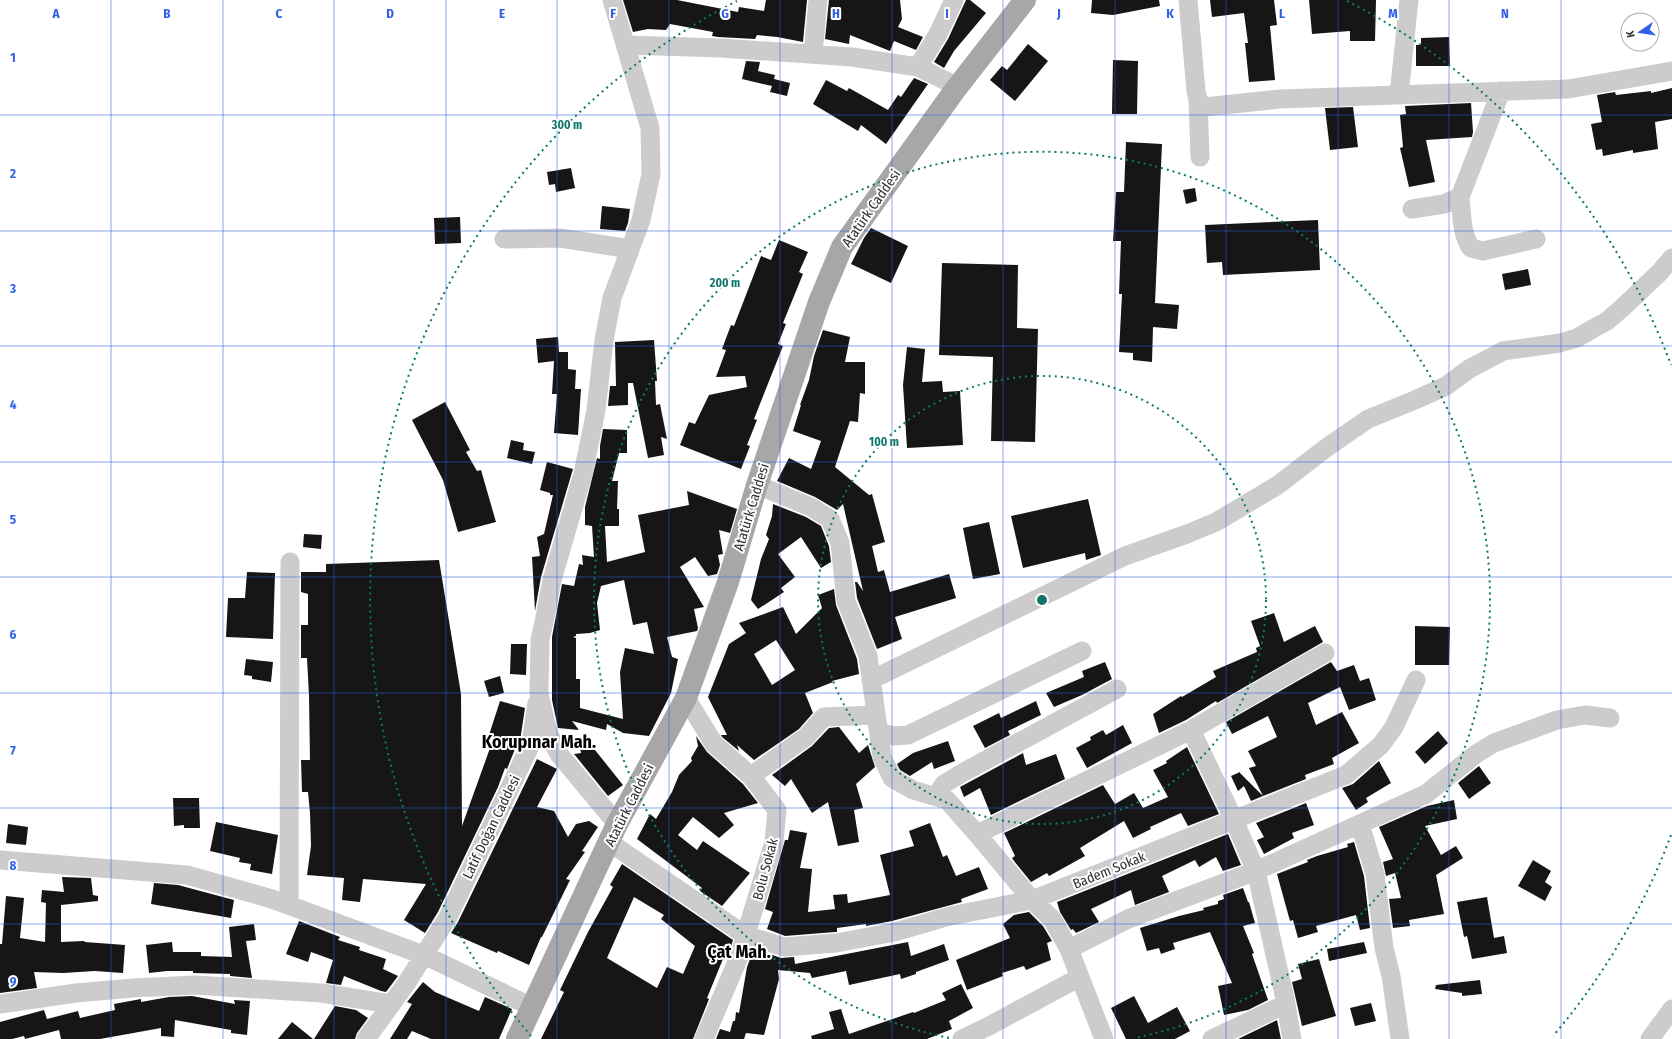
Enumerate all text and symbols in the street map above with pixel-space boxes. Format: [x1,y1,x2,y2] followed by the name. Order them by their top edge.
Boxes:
[51,6,60,21] text: A
[163,6,171,21] text: B
[276,6,283,21] text: C
[386,6,394,21] text: D
[499,6,505,21] text: E
[610,6,616,21] text: F
[721,6,729,21] text: G
[832,6,840,21] text: H
[945,6,949,21] text: I
[1056,6,1061,21] text: J
[1166,6,1174,21] text: K
[1279,6,1285,21] text: L
[1388,6,1398,21] text: M
[1501,6,1509,21] text: N
[1620,12,1660,52] north arrow
[1624,29,1638,39] text: K
[10,50,16,65] text: 1
[551,118,582,132] text: 300 m
[9,166,16,181] text: 2
[838,166,904,250] street label: Atatürk Caddesi
[709,276,740,290] text: 200 m
[9,281,16,296] text: 3
[10,397,17,412] text: 4
[869,435,899,449] text: 100 m
[730,461,773,553] street label: Atatürk Caddesi
[10,512,16,527] text: 5
[1035,593,1049,607] centre of rings
[10,627,17,642] text: 6
[482,731,596,753] district label: Korupınar Mah.
[10,743,16,758] text: 7
[601,761,658,849] street label: Atatürk Caddesi
[459,773,524,882] street label: Latif Doğan Caddesi
[749,836,782,902] street label: Bolu Sokak
[1070,848,1149,893] street label: Badem Sokak
[10,858,17,873] text: 8
[707,941,771,963] district label: Çat Mah.
[10,974,17,989] text: 9

